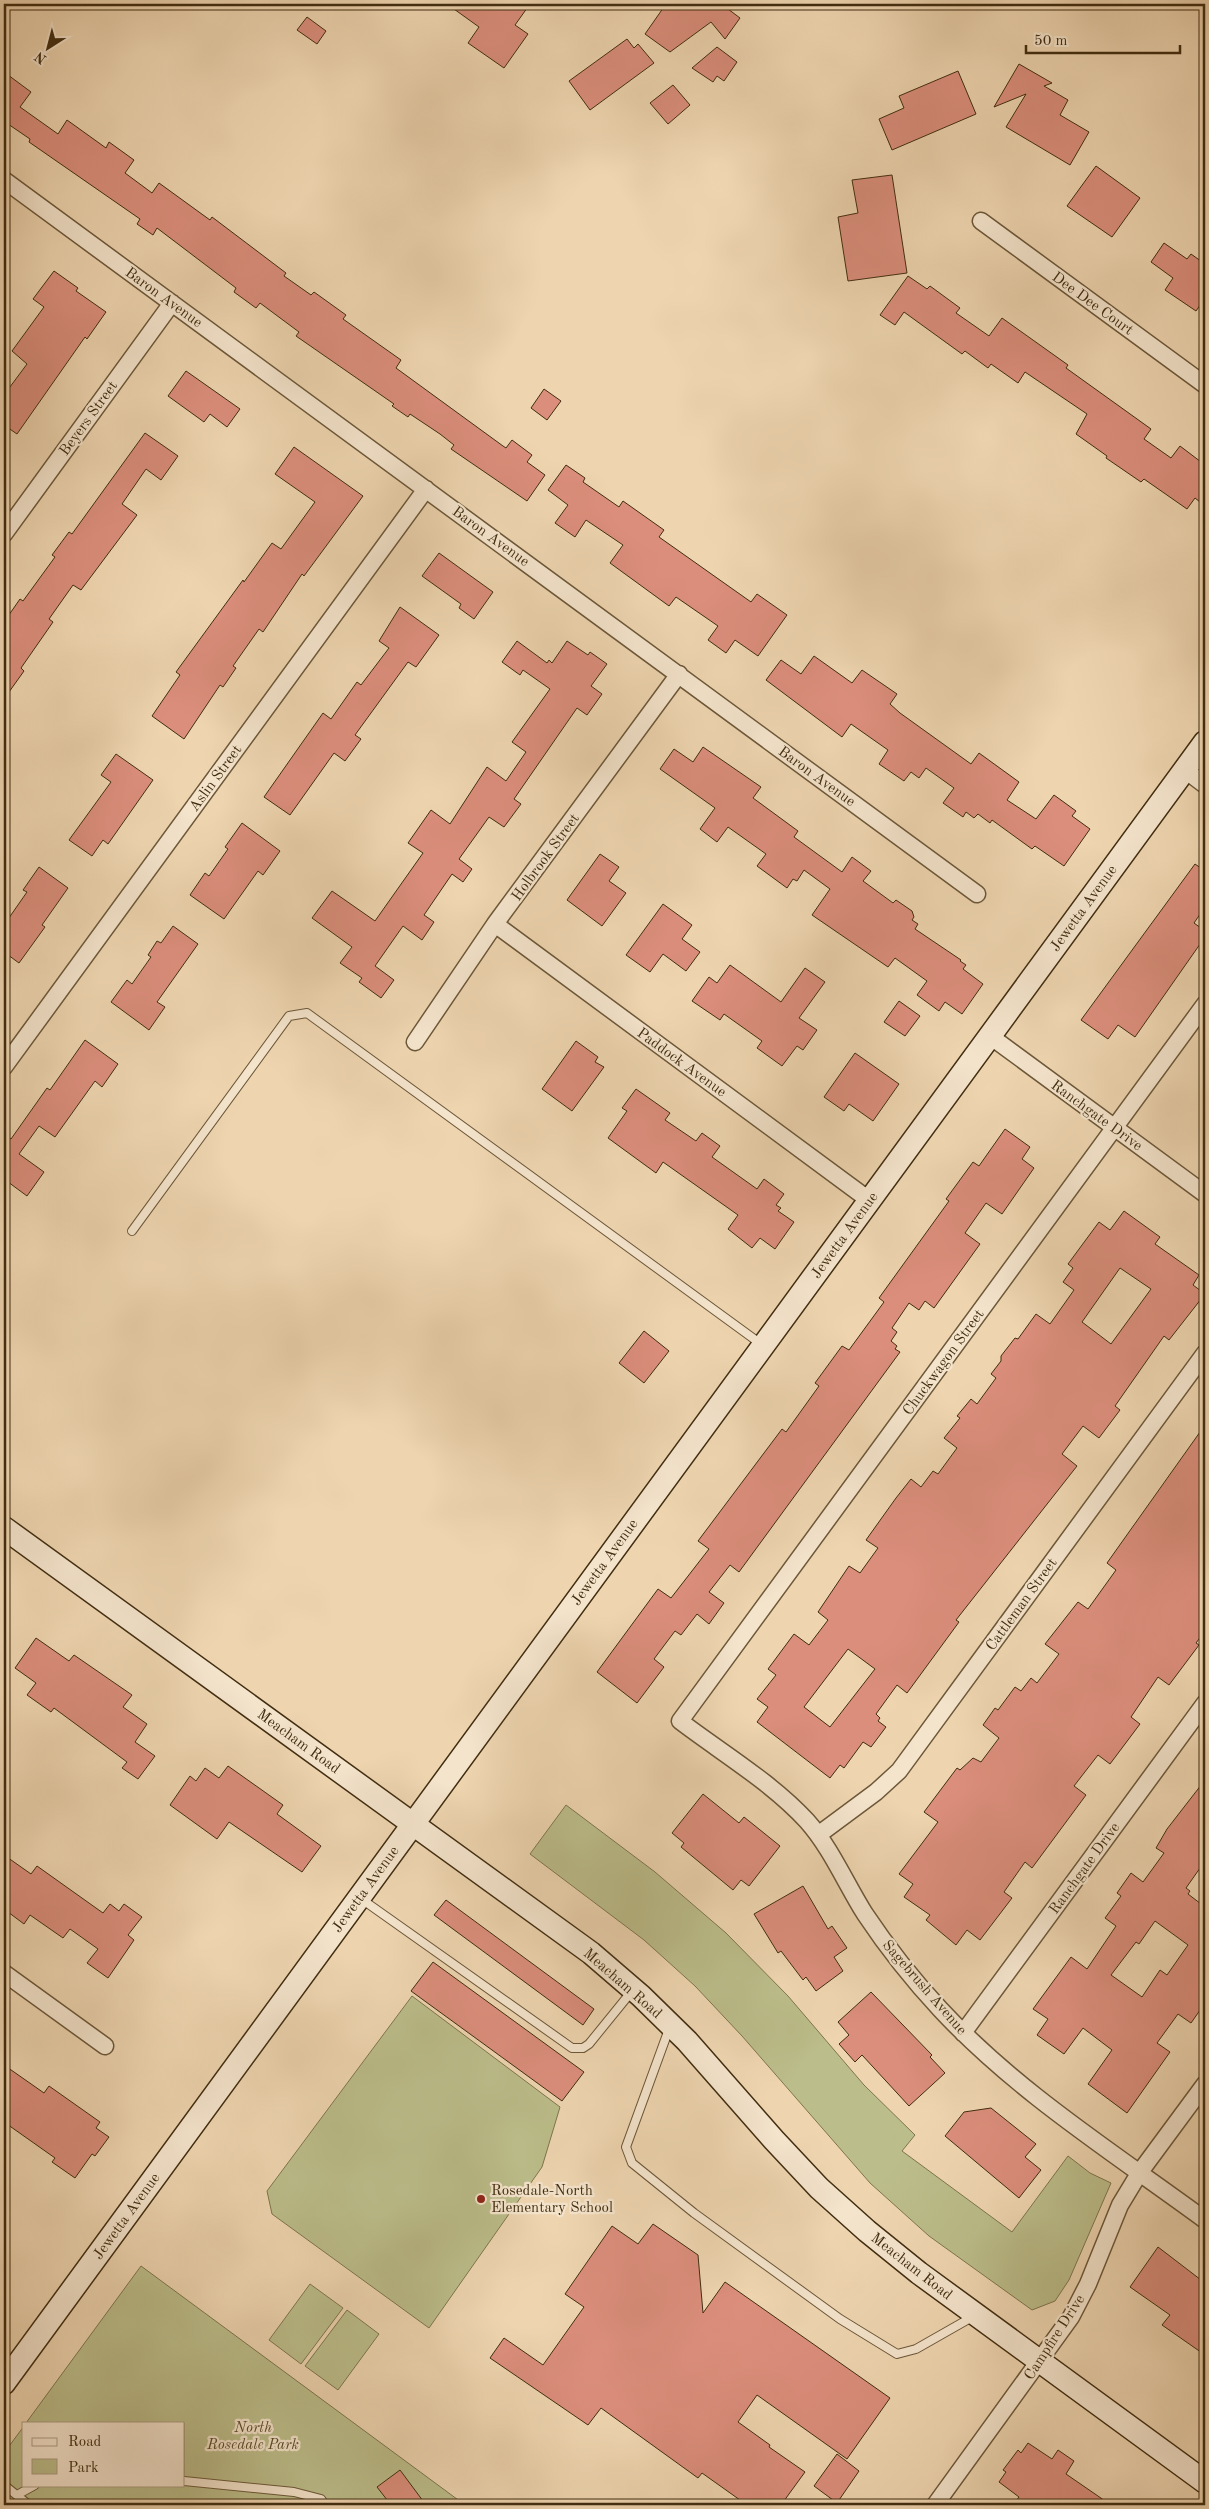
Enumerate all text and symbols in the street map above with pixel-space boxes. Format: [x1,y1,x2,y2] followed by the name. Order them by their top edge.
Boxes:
[22,22,72,72] north arrow
[1026,22,1180,54] scale bar
[1034,34,1068,49] text: 50 m
[32,49,49,67] text: N
[122,265,205,331] street label: Baron Avenue
[1049,270,1135,339] street label: Dee Dee Court
[57,379,121,459] street label: Beyers Street
[449,504,532,570] street label: Baron Avenue
[187,743,245,815] street label: Aslin Street
[775,744,858,810] street label: Baron Avenue
[510,811,583,904] street label: Holbrook Street
[1048,863,1120,955] street label: Jewetta Avenue
[634,1026,729,1101] street label: Paddock Avenue
[1048,1078,1145,1154] street label: Ranchgate Drive
[809,1190,881,1282] street label: Jewetta Avenue
[901,1307,988,1419] street label: Chuckwagon Street
[569,1517,641,1609] street label: Jewetta Avenue
[984,1556,1061,1654] street label: Cattleman Street
[254,1707,343,1777] street label: Meacham Road
[1047,1820,1123,1917] street label: Ranchgate Drive
[330,1844,402,1936] street label: Jewetta Avenue
[879,1938,969,2038] street label: Sagebrush Avenue
[580,1946,664,2022] street label: Meacham Road
[91,2171,163,2263] street label: Jewetta Avenue
[491,2184,613,2216] place label: Rosedale-North Elementary School
[475,2193,487,2205] marker: Rosedale-North Elementary School
[868,2231,955,2304] street label: Meacham Road
[1022,2292,1088,2383] street label: Campfire Drive
[206,2421,299,2453] park label: North Rosedale Park
[22,2422,185,2486] legend
[68,2435,102,2450] text: Road
[68,2461,99,2476] text: Park

